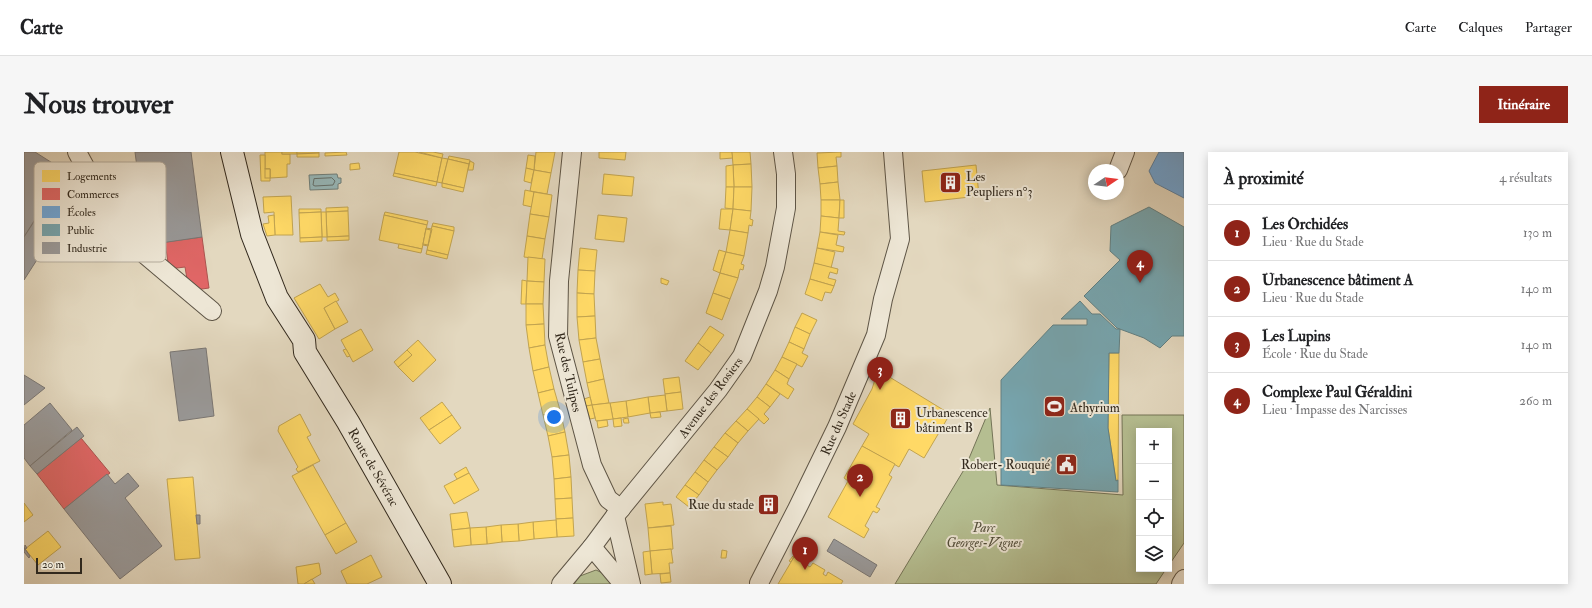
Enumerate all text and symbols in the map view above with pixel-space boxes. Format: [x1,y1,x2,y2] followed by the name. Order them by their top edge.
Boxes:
[20,16,63,40] text: Carte
[1405,19,1436,36] text: Carte
[1458,19,1503,36] text: Calques
[1525,19,1572,36] text: Partager
[1479,86,1568,123] button: Itinéraire
[24,87,173,122] text: Nous trouver
[34,162,166,262] legend
[1088,164,1124,200] north arrow
[1224,168,1304,189] text: À proximité
[966,169,1032,201] place label: Les Peupliers n°3
[67,170,117,183] text: Logements
[938,170,964,196] building icon: Les Peupliers n°3
[1499,170,1552,186] text: 4 résultats
[67,188,119,201] text: Commerces
[67,205,96,219] text: Écoles
[1262,215,1348,234] text: Les Orchidées
[67,224,95,237] text: Public
[1235,225,1239,241] text: 1
[1523,225,1552,241] text: 130 m
[1262,234,1364,250] text: Lieu · Rue du Stade
[67,242,108,255] text: Industrie
[1127,250,1153,283] pin: 4
[1262,271,1413,290] text: Urbanescence bâtiment A
[1234,281,1240,297] text: 2
[1521,281,1552,297] text: 140 m
[1262,290,1364,306] text: Lieu · Rue du Stade
[1262,327,1330,346] text: Les Lupins
[550,331,585,414] street label: Rue des Tulipes
[1235,337,1240,353] text: 3
[1521,337,1552,353] text: 140 m
[1262,346,1368,362] text: École · Rue du Stade
[674,353,747,442] street label: Avenue des Rosiers
[867,357,893,390] pin: 3
[1262,383,1412,402] text: Complexe Paul Géraldini
[818,388,860,458] street label: Rue du Stade
[1233,393,1241,409] text: 4
[1519,393,1552,409] text: 260 m
[1042,394,1068,420] sports icon: Athyrium
[1069,400,1120,417] place label: Athyrium
[1262,402,1407,418] text: Lieu · Impasse des Narcisses
[916,405,988,436] place label: Urbanescence bâtiment B
[888,406,914,432] building icon: Urbanescence bâtiment B
[544,407,564,427] your location
[344,425,402,510] street label: Route de Sévérac
[1136,428,1172,572] map controls
[1136,428,1172,464] button: +
[1053,451,1079,477] public building icon: Robert- Rouquié
[961,457,1051,473] place label: Robert- Rouquié
[847,464,873,497] pin: 2
[1136,464,1172,500] button: −
[756,491,782,517] building icon: Rue du stade
[688,497,755,513] place label: Rue du stade
[1136,500,1172,536] button: locate
[947,520,1022,551] park label: Parc Georges-Vignes
[1136,536,1172,572] button: layers
[792,537,818,570] pin: 1
[36,556,82,575] scale bar
[42,558,64,571] text: 20 m

